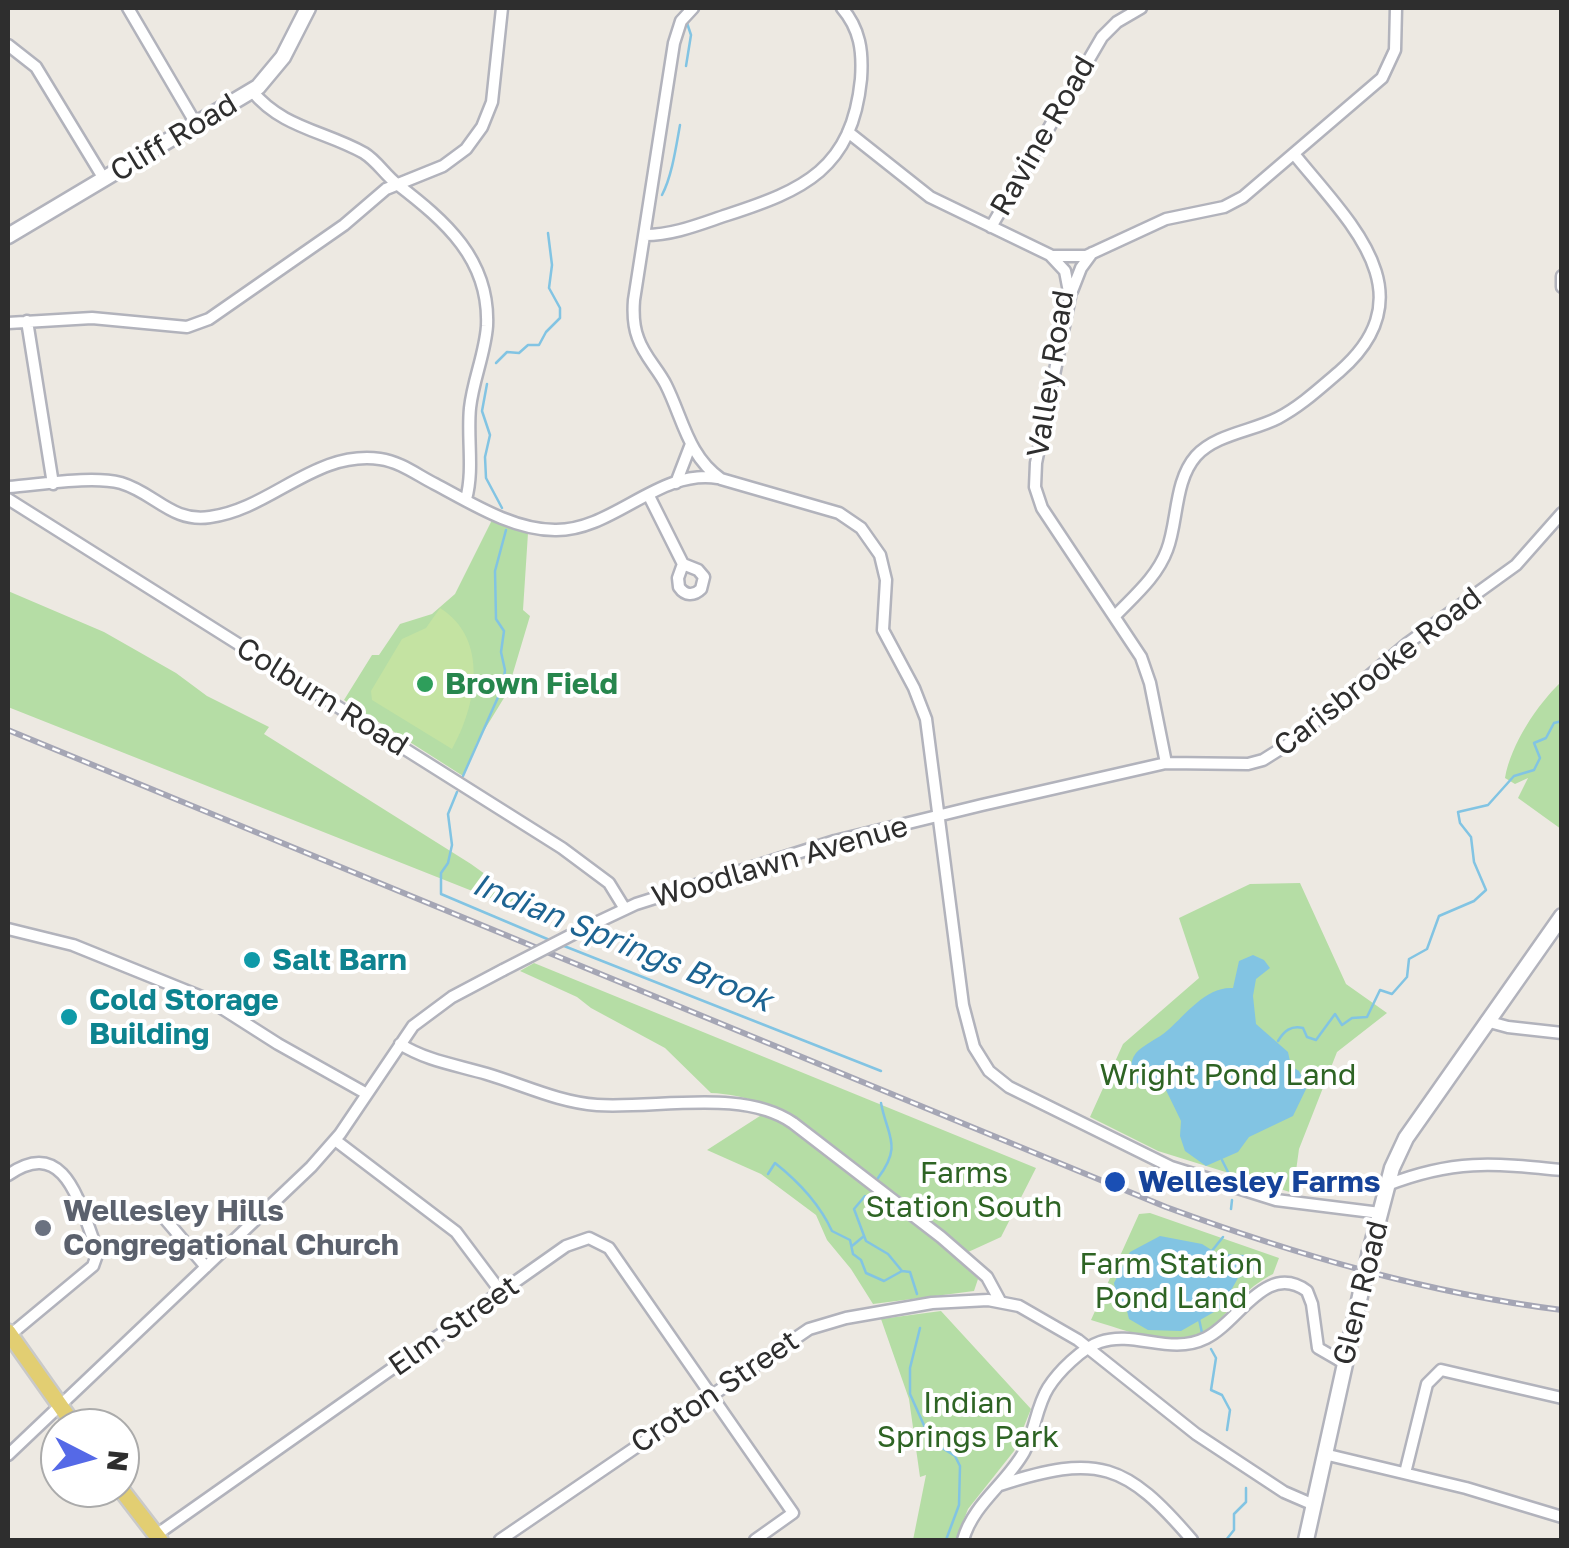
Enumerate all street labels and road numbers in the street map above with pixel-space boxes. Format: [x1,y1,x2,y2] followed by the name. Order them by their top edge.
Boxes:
[983,50,1103,222] street label: Ravine Road
[104,86,244,190] street label: Cliff Road
[1020,288,1082,460] street label: Valley Road
[1267,580,1489,764] street label: Carisbrooke Road
[229,630,415,764] street label: Colburn Road
[648,808,912,916] street label: Woodlawn Avenue
[1326,1217,1396,1369] street label: Glen Road
[382,1268,526,1384] street label: Elm Street
[624,1323,806,1461] street label: Croton Street

